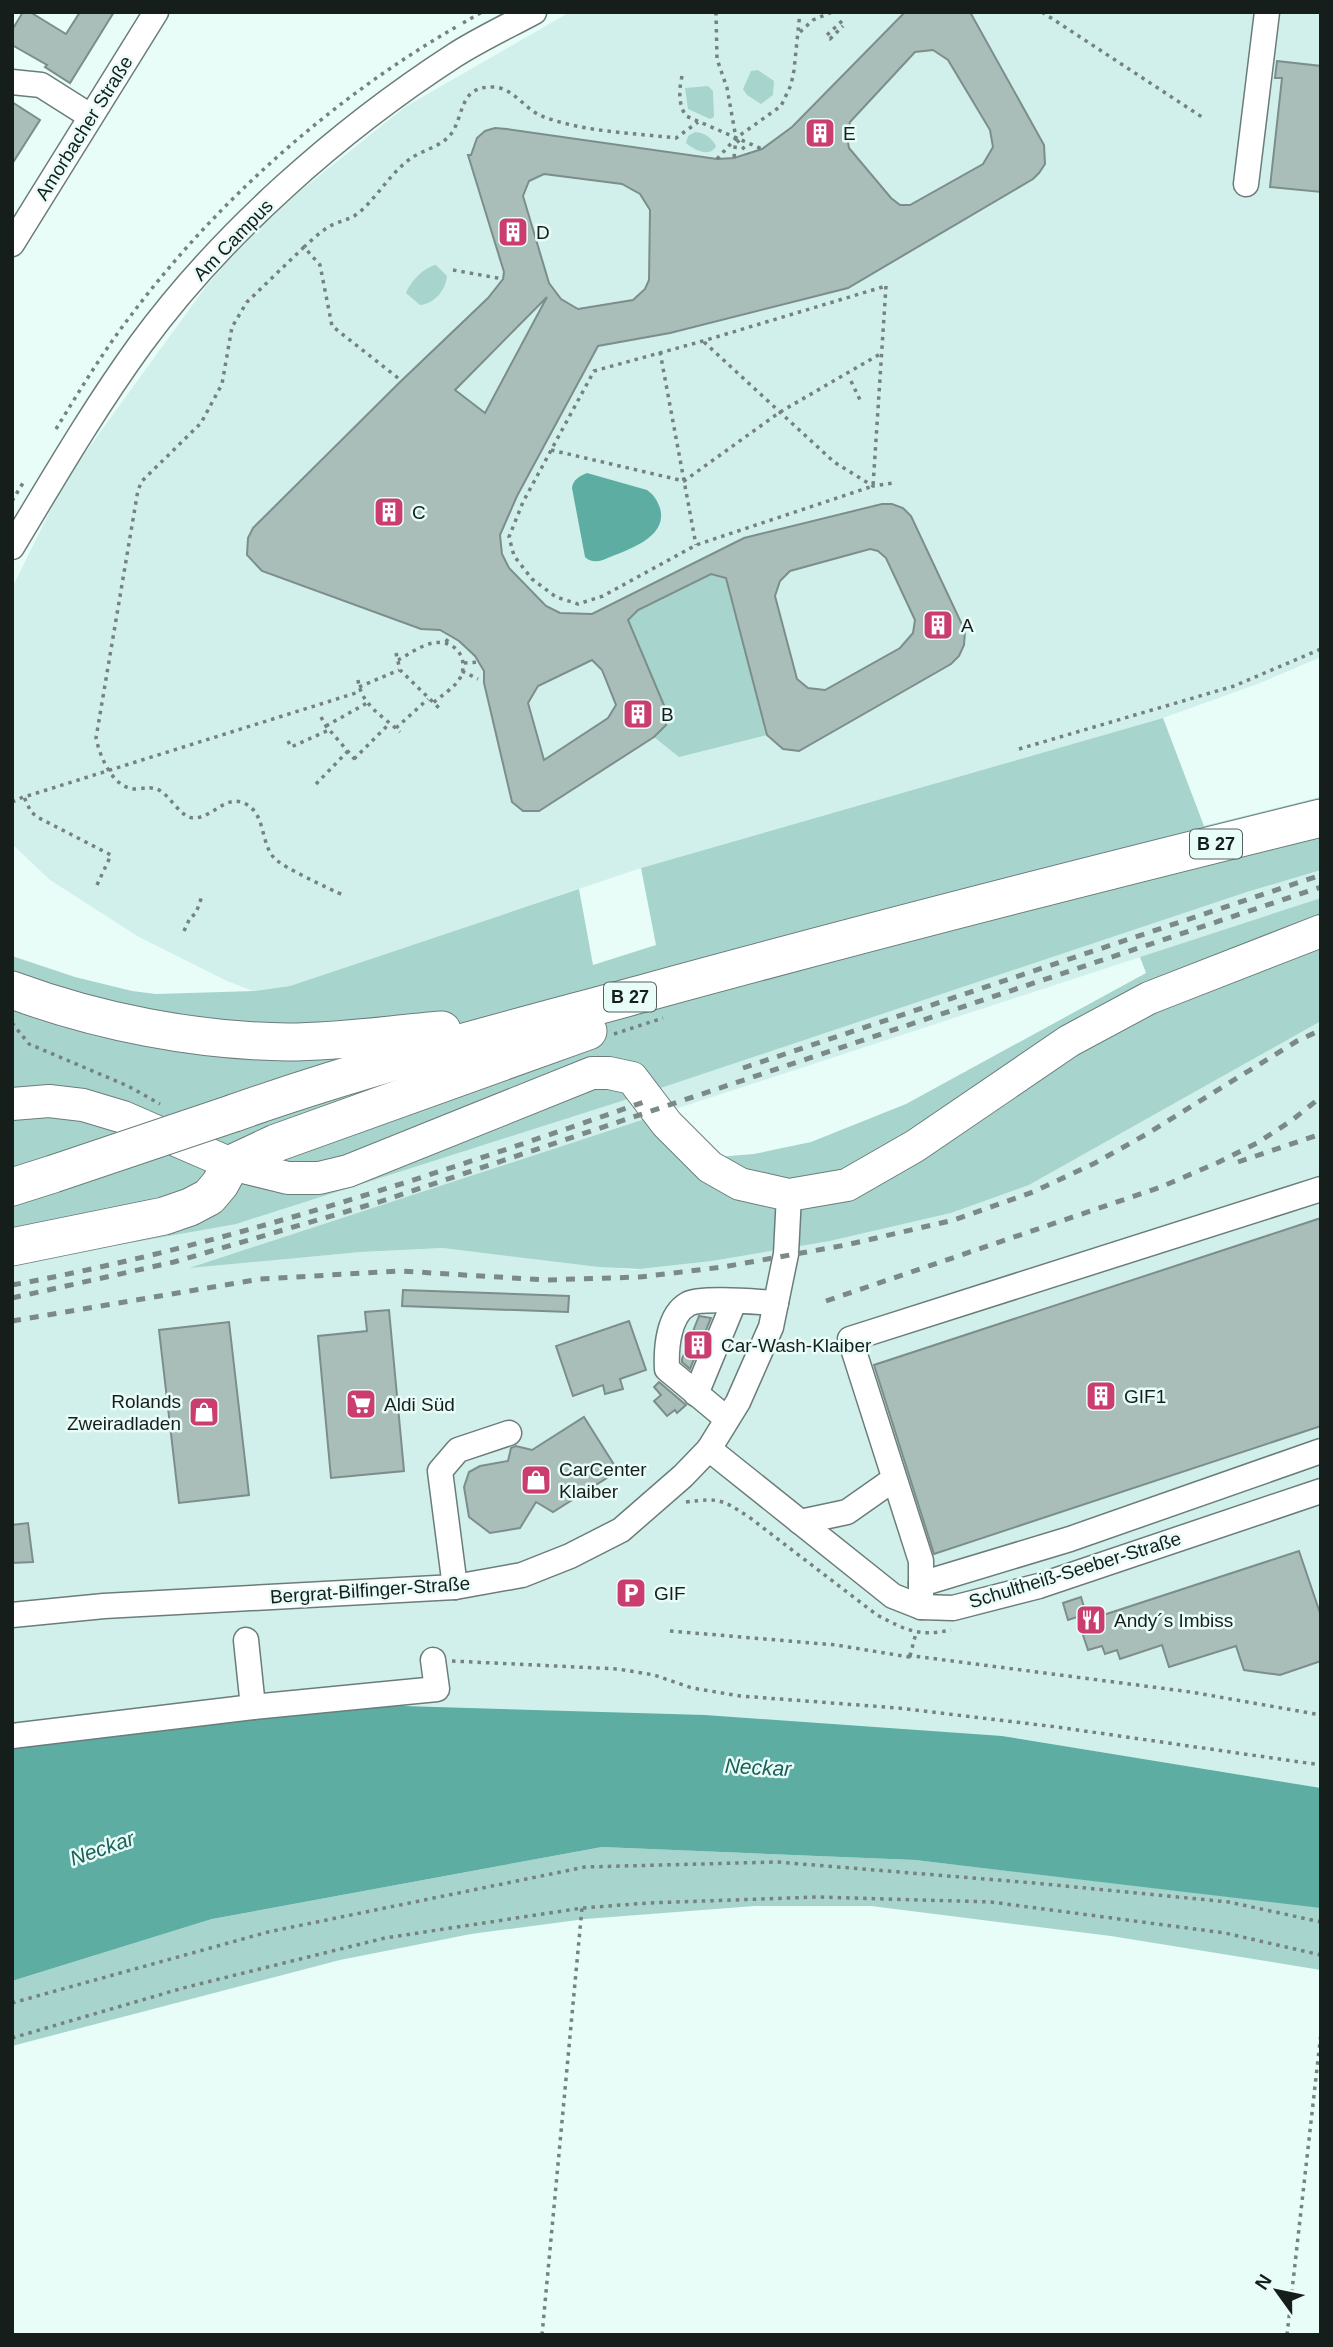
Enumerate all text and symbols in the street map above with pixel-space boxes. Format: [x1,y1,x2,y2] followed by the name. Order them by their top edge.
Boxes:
[31,52,137,204] street label: Amorbacher Straße
[803,116,837,150] building icon: E
[843,123,856,144] place label: E
[189,195,277,285] street label: Am Campus
[496,215,530,249] building icon: D
[536,222,550,243] place label: D
[372,495,406,529] building icon: C
[412,502,426,523] place label: C
[921,608,955,642] building icon: A
[961,615,974,636] place label: A
[621,697,655,731] building icon: B
[661,704,674,725] place label: B
[1190,830,1242,858] road number: B 27
[604,982,656,1012] road number: B 27
[681,1328,715,1362] building icon: Car-Wash-Klaiber
[721,1335,872,1356] place label: Car-Wash-Klaiber
[1084,1379,1118,1413] building icon: GIF1
[1124,1386,1166,1407] place label: GIF1
[344,1387,378,1421] supermarket icon: Aldi Süd
[67,1391,181,1434] place label: Rolands Zweiradladen
[384,1394,455,1415] place label: Aldi Süd
[187,1395,221,1429] shop icon: Rolands Zweiradladen
[559,1459,647,1502] place label: CarCenter Klaiber
[519,1463,553,1497] shop icon: CarCenter Klaiber
[966,1528,1184,1612] street label: Schultheiß-Seeber-Straße
[269,1573,471,1607] street label: Bergrat-Bilfinger-Straße
[614,1576,648,1610] parking icon: GIF
[654,1583,686,1604] place label: GIF
[1074,1603,1108,1637] restaurant icon: Andy´s Imbiss
[1114,1610,1233,1631] place label: Andy´s Imbiss
[724,1754,793,1780] water label: Neckar
[67,1826,138,1870] water label: Neckar
[1242,2256,1312,2326] north arrow
[1251,2271,1276,2293] text: N

